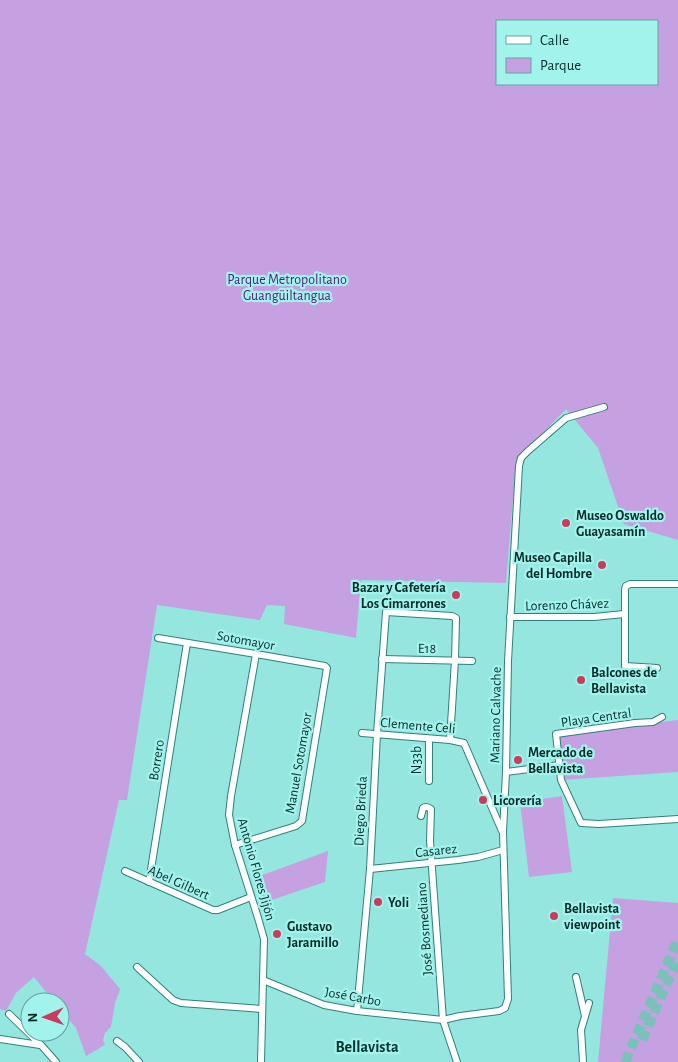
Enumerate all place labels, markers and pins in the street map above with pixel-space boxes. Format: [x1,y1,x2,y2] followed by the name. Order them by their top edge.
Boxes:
[576,509,664,539] place label: Museo Oswaldo Guayasamín
[560,517,572,529] marker: Museo Oswaldo Guayasamín
[514,551,592,581] place label: Museo Capilla del Hombre
[596,559,608,571] marker: Museo Capilla del Hombre
[352,581,446,611] place label: Bazar y Cafetería Los Cimarrones
[450,589,462,601] marker: Bazar y Cafetería Los Cimarrones
[591,666,658,696] place label: Balcones de Bellavista
[575,674,587,686] marker: Balcones de Bellavista
[528,746,593,776] place label: Mercado de Bellavista
[512,754,524,766] marker: Mercado de Bellavista
[477,794,489,806] marker: Licorería
[493,794,542,808] place label: Licorería
[372,896,384,908] marker: Yoli
[388,896,409,910] place label: Yoli
[564,902,620,932] place label: Bellavista viewpoint
[548,910,560,922] marker: Bellavista viewpoint
[287,920,339,950] place label: Gustavo Jaramillo
[271,928,283,940] marker: Gustavo Jaramillo

